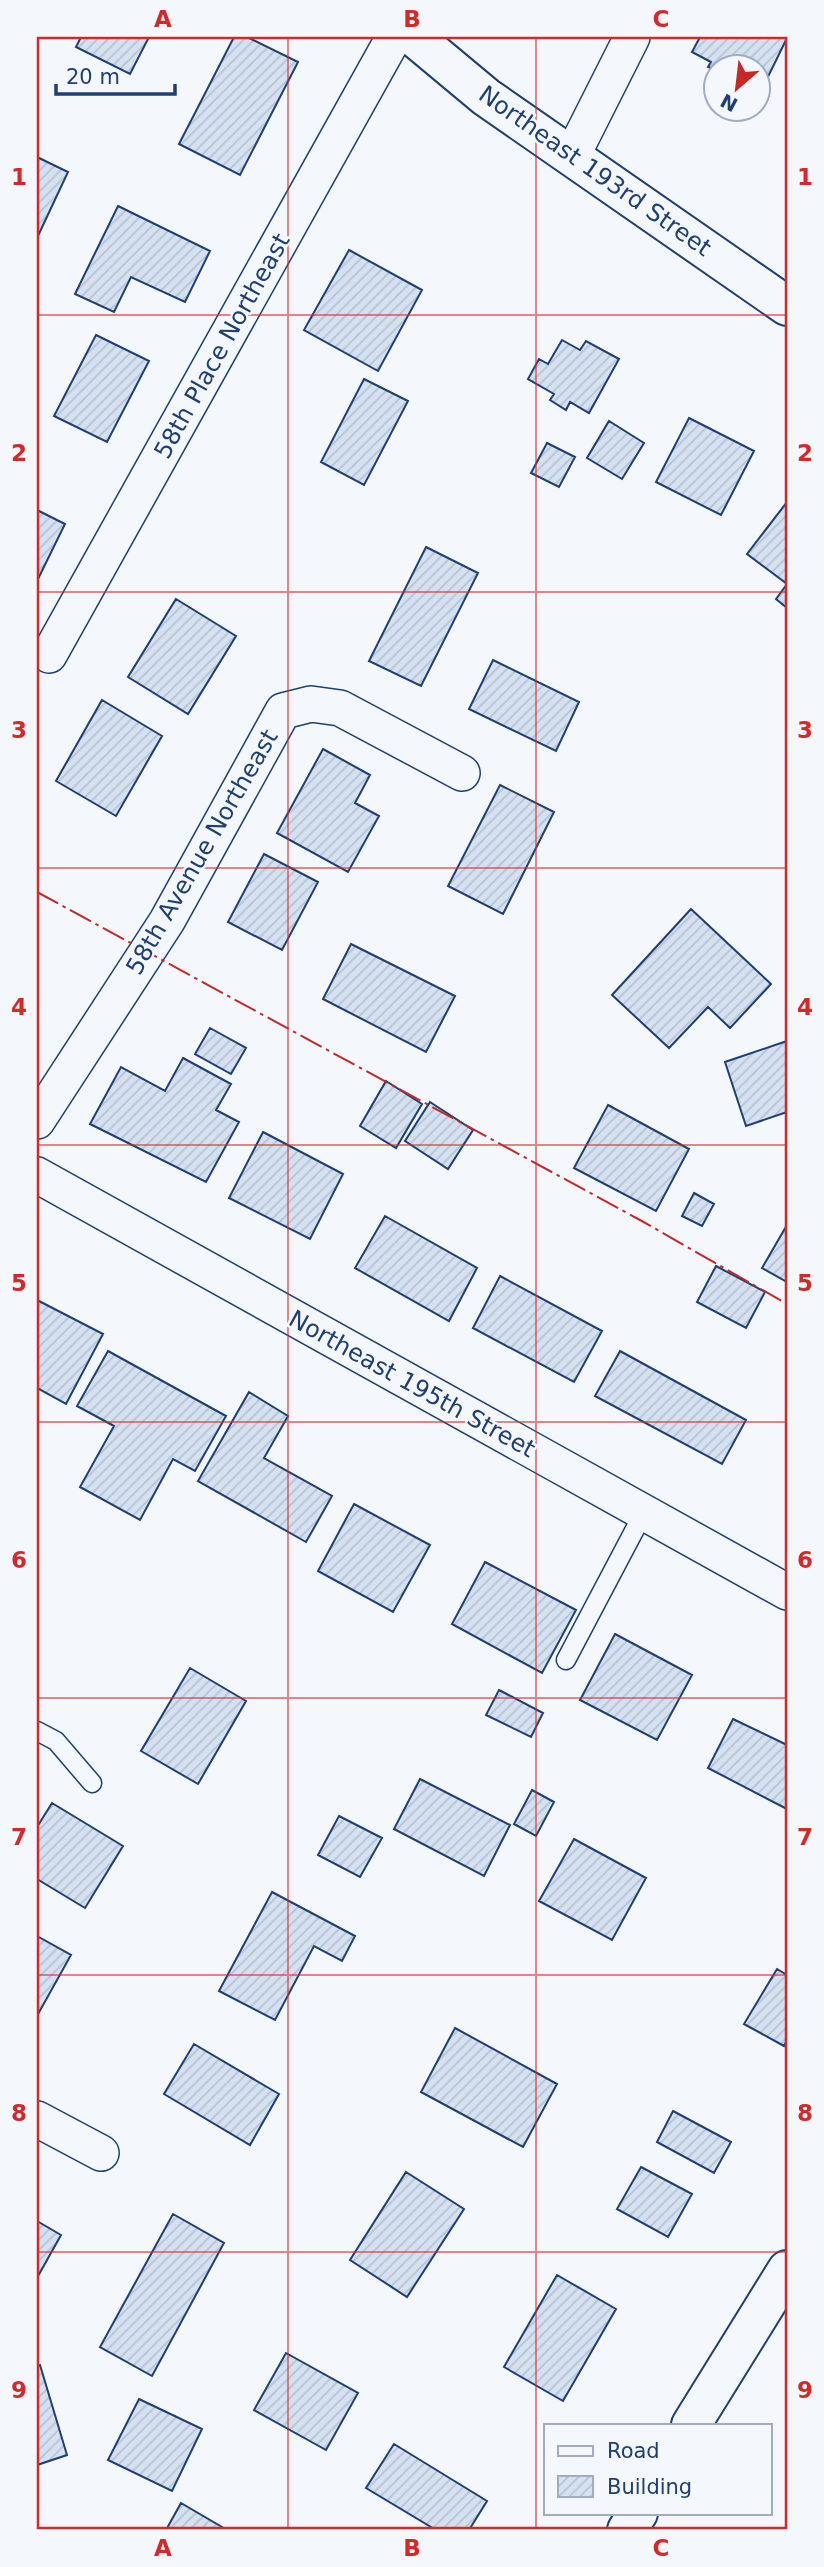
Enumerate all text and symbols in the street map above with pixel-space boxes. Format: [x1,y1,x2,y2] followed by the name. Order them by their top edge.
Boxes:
[154,6,172,32] text: A
[403,6,421,32] text: B
[653,6,669,32] text: C
[56,52,175,96] scale bar
[702,52,772,122] north arrow
[66,65,120,89] text: 20 m
[473,80,717,262] street label: Northeast 193rd Street
[717,90,741,116] text: N
[11,164,27,190] text: 1
[797,164,813,190] text: 1
[148,229,296,463] street label: 58th Place Northeast
[11,440,27,466] text: 2
[797,440,813,466] text: 2
[11,717,27,743] text: 3
[797,717,813,743] text: 3
[120,725,284,979] street label: 58th Avenue Northeast
[11,994,27,1020] text: 4
[797,994,813,1020] text: 4
[11,1270,27,1296] text: 5
[797,1270,813,1296] text: 5
[284,1305,540,1463] street label: Northeast 195th Street
[11,1547,27,1573] text: 6
[797,1547,813,1573] text: 6
[11,1824,27,1850] text: 7
[797,1824,813,1850] text: 7
[11,2100,27,2126] text: 8
[797,2100,813,2126] text: 8
[11,2377,27,2403] text: 9
[797,2377,813,2403] text: 9
[544,2424,772,2514] legend
[607,2439,660,2463] text: Road
[607,2475,692,2499] text: Building
[154,2535,172,2561] text: A
[403,2535,421,2561] text: B
[653,2535,669,2561] text: C

